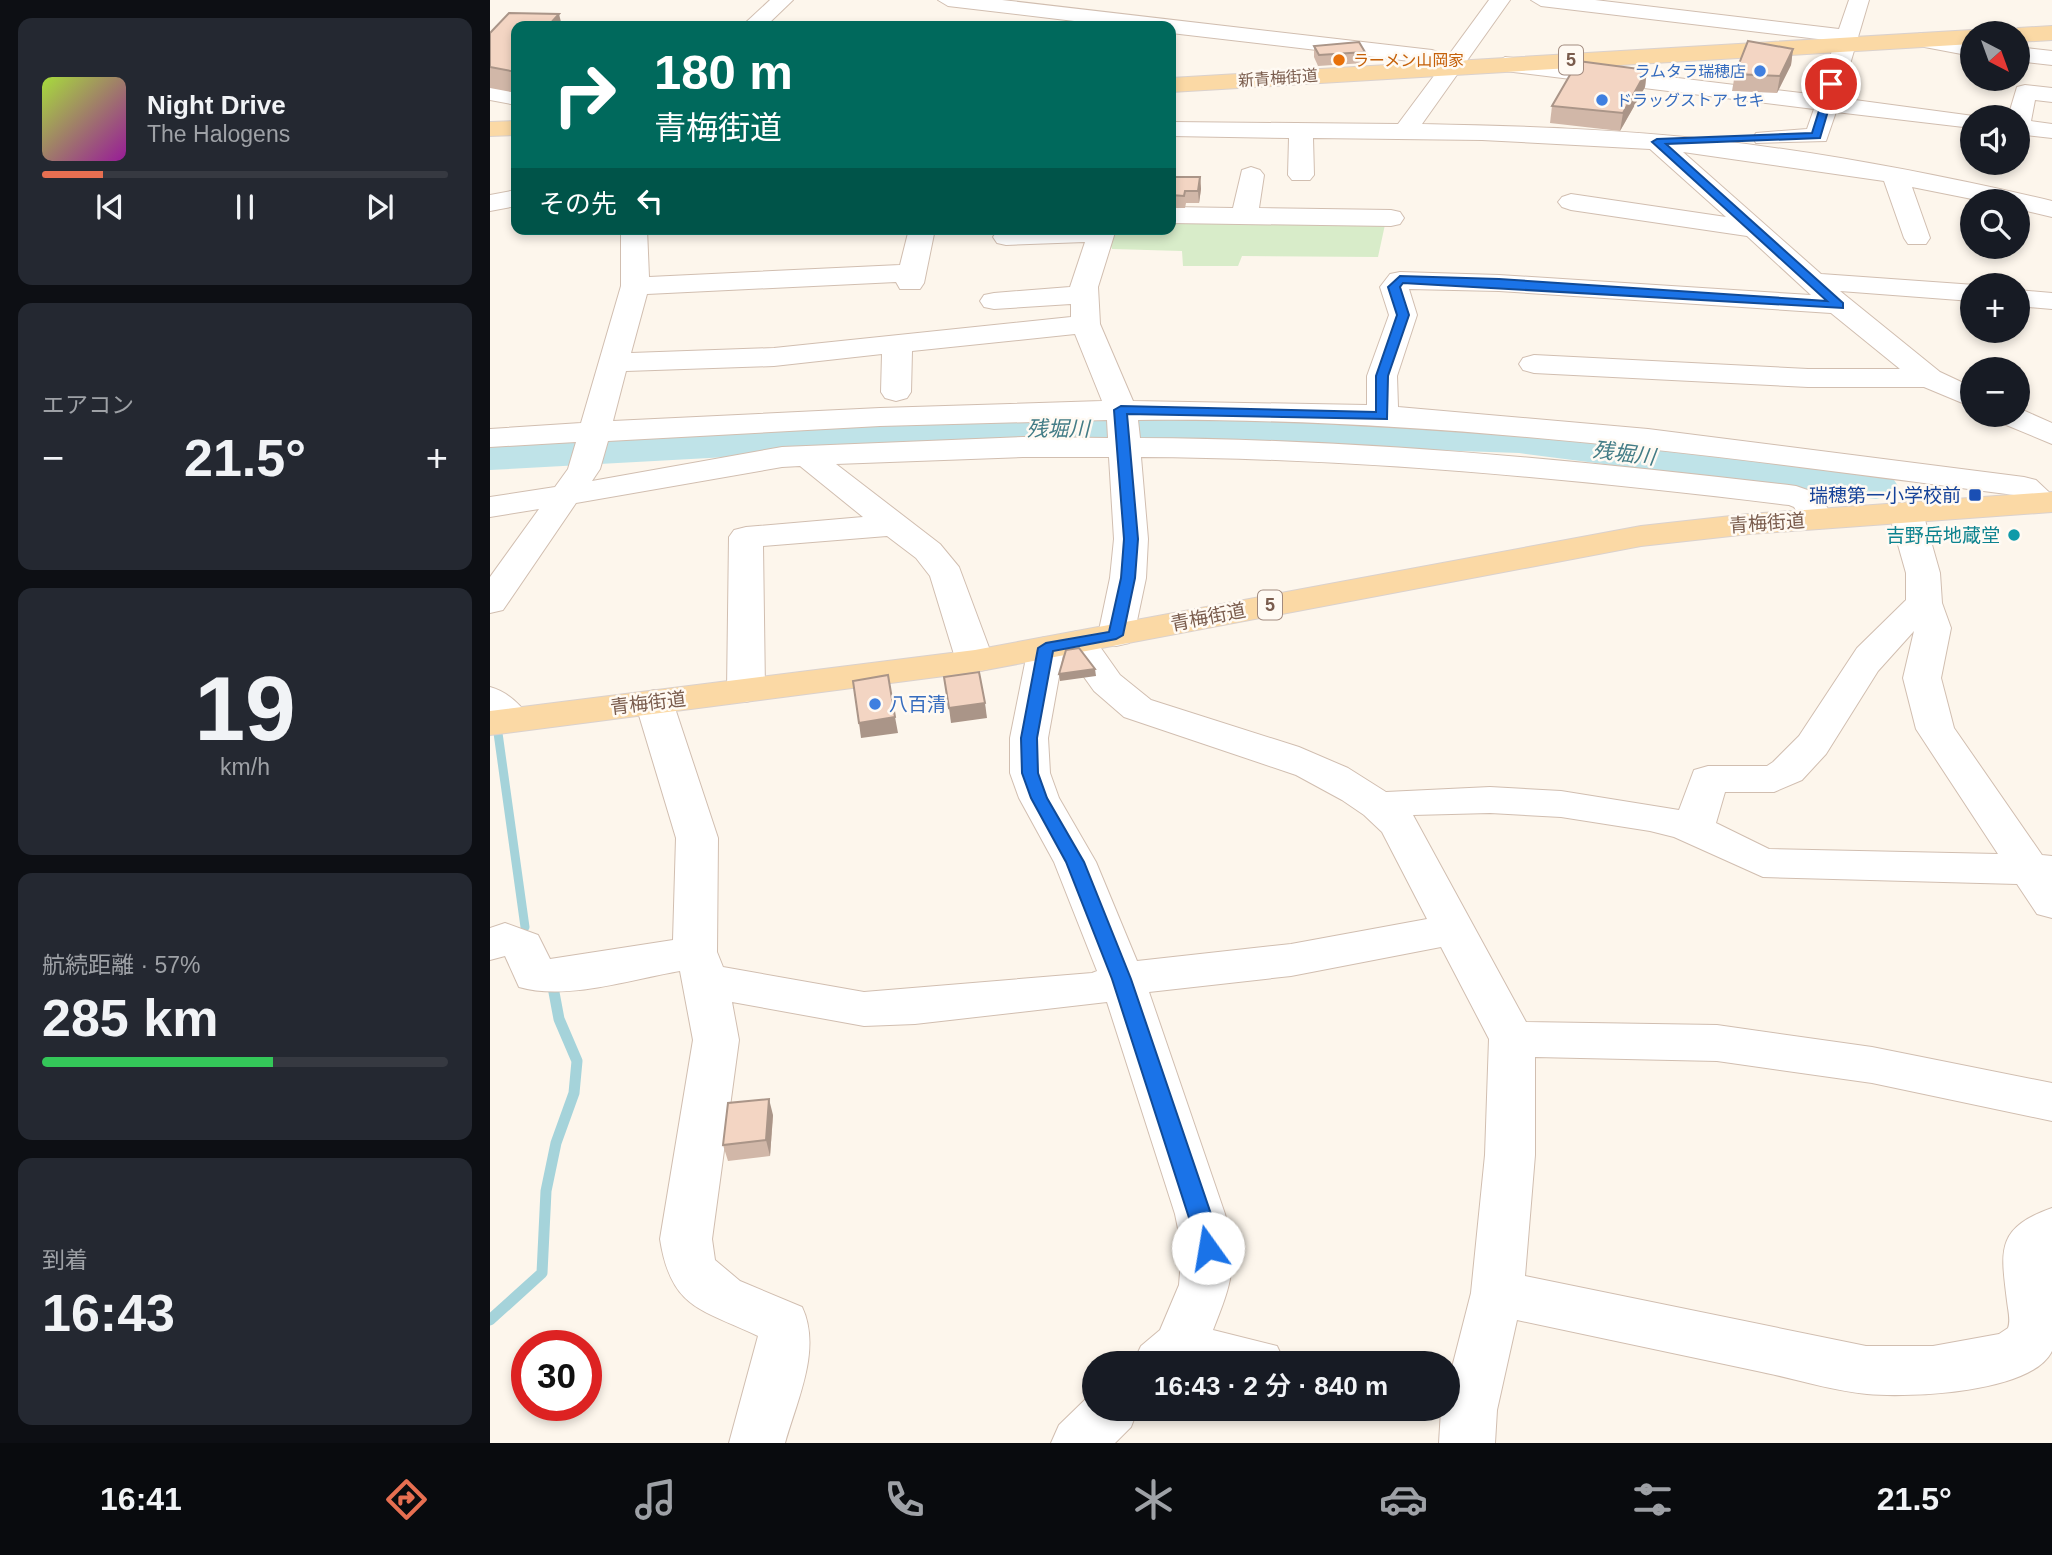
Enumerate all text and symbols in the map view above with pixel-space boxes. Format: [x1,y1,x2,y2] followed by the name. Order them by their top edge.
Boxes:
[1960,21,2030,91] north arrow
[1960,21,2030,427] map controls
[654,45,793,99] text: 180 m
[1559,46,1583,74] road number: 5
[539,49,630,140] icon: right
[1331,52,1347,68] marker: ラーメン山岡家
[1353,52,1464,69] place label: ラーメン山岡家
[1801,54,1861,114] pin
[1634,63,1746,80] place label: ラムタラ瑞穂店
[1752,63,1768,79] marker: ラムタラ瑞穂店
[1812,65,1850,103] icon: arrive
[1237,67,1319,89] street label: 新青梅街道
[147,90,286,120] text: Night Drive
[1594,92,1610,108] marker: ドラッグストア セキ
[1616,92,1764,109] place label: ドラッグストア セキ
[1960,105,2030,175] button: sound
[654,110,782,146] text: 青梅街道
[147,121,290,147] text: The Halogens
[631,182,669,220] icon: left
[91,188,129,226] icon: previous
[226,188,264,226] icon: pause
[361,188,399,226] icon: next
[539,189,617,219] text: その先
[1960,189,2030,259] button: search
[1960,273,2030,343] button: +
[1960,357,2030,427] button: −
[42,392,134,418] text: エアコン
[1027,417,1091,440] water label: 残堀川
[184,429,306,487] text: 21.5°
[42,437,64,479] text: −
[426,437,448,479] text: +
[1591,438,1659,468] water label: 残堀川
[1809,485,1961,506] place label: 瑞穂第一小学校前
[1967,487,1983,503] marker: 瑞穂第一小学校前
[1728,510,1806,536] street label: 青梅街道
[1886,525,2000,546] place label: 吉野岳地蔵堂
[2006,527,2022,543] marker: 吉野岳地蔵堂
[1258,590,1282,620] road number: 5
[1169,599,1247,635] street label: 青梅街道
[194,658,296,759] text: 19
[609,688,687,718] street label: 青梅街道
[889,694,946,715] place label: 八百清
[867,696,883,712] marker: 八百清
[220,754,270,780] text: km/h
[42,952,200,978] text: 航続距離 · 57%
[42,989,218,1047] text: 285 km
[1171,1211,1245,1285] position arrow
[42,1247,88,1273] text: 到着
[42,1284,175,1342] text: 16:43
[511,1330,602,1421] speed limit sign: 30
[1154,1371,1388,1401] text: 16:43 · 2 分 · 840 m
[382,1475,431,1524] icon: directions
[631,1475,680,1524] icon: music
[880,1475,929,1524] icon: phone
[1129,1475,1178,1524] icon: climate
[1379,1475,1428,1524] icon: car
[1628,1475,1677,1524] icon: filters
[100,1481,182,1517] text: 16:41
[1877,1481,1952,1517] text: 21.5°

